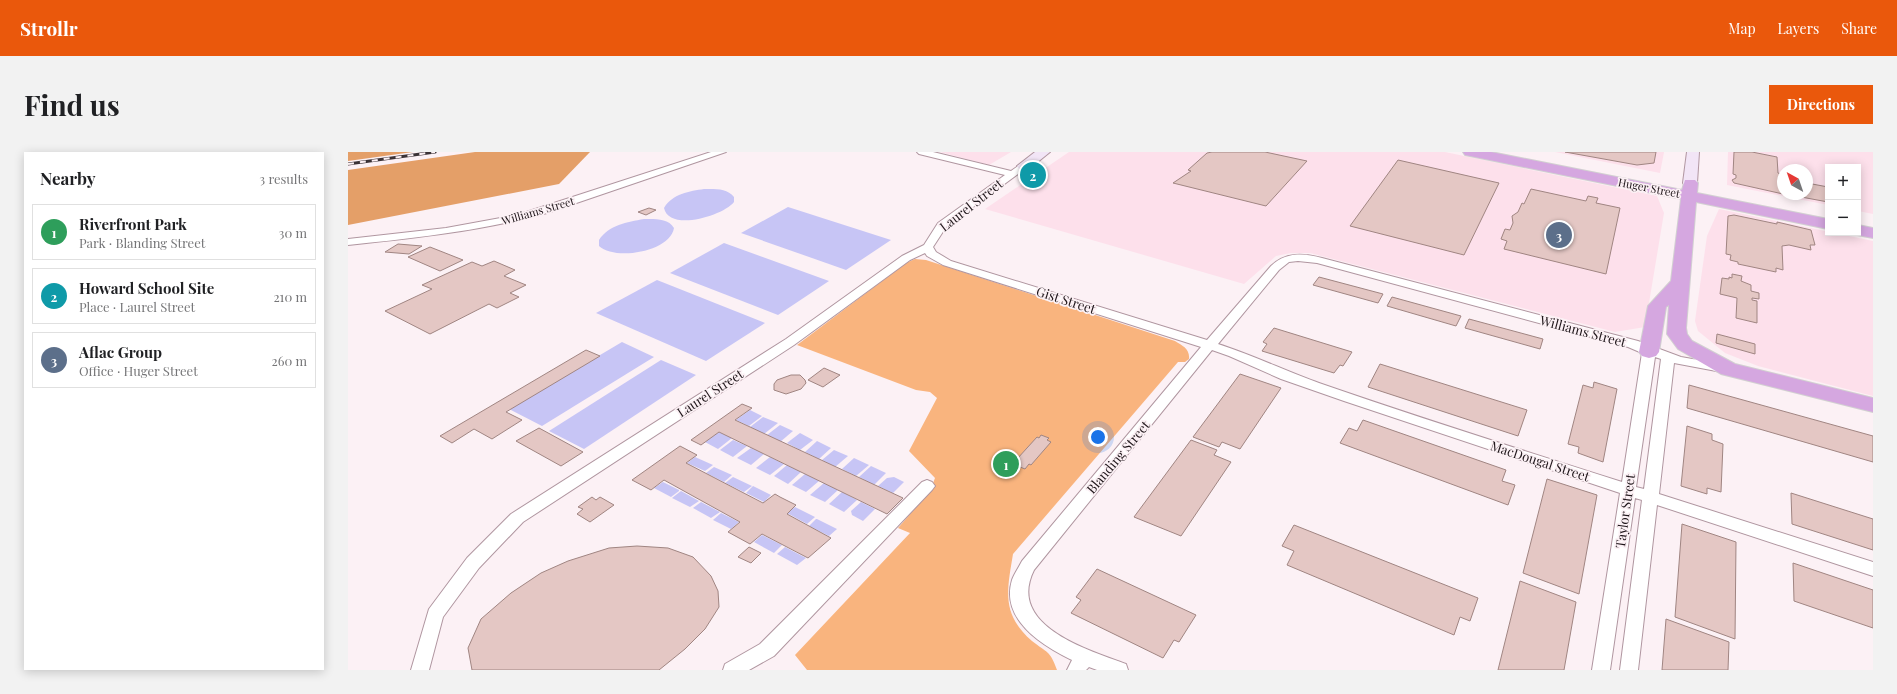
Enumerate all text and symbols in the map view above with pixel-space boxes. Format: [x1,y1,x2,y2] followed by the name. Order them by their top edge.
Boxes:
[20,15,78,41] text: Strollr
[1728,19,1756,38] text: Map
[1778,19,1819,38] text: Layers
[1841,19,1877,38] text: Share
[1769,85,1873,124] button: Directions
[24,86,120,123] text: Find us
[1020,160,1046,190] pin: 2
[1777,164,1813,200] north arrow
[1825,164,1861,236] map controls
[1825,164,1861,200] button: +
[40,167,95,189] text: Nearby
[259,170,308,187] text: 3 results
[936,174,1006,235] street label: Laurel Street
[1617,174,1681,201] street label: Huger Street
[499,193,576,228] street label: Williams Street
[1825,200,1861,236] button: −
[79,214,187,234] text: Riverfront Park
[1546,220,1572,250] pin: 3
[52,224,56,241] text: 1
[279,224,307,241] text: 30 m
[79,234,205,251] text: Park · Blanding Street
[79,278,214,298] text: Howard School Site
[1034,282,1098,317] street label: Gist Street
[51,288,57,305] text: 2
[273,288,307,305] text: 210 m
[79,298,195,315] text: Place · Laurel Street
[1537,311,1628,350] street label: Williams Street
[79,342,162,362] text: Aflac Group
[51,352,57,369] text: 3
[271,352,307,369] text: 260 m
[79,362,198,379] text: Office · Huger Street
[673,365,746,420] street label: Laurel Street
[1082,416,1153,497] street label: Blanding Street
[1088,427,1108,447] your location
[1488,436,1592,485] street label: MacDougal Street
[993,449,1019,479] pin: 1
[1611,472,1638,549] street label: Taylor Street

